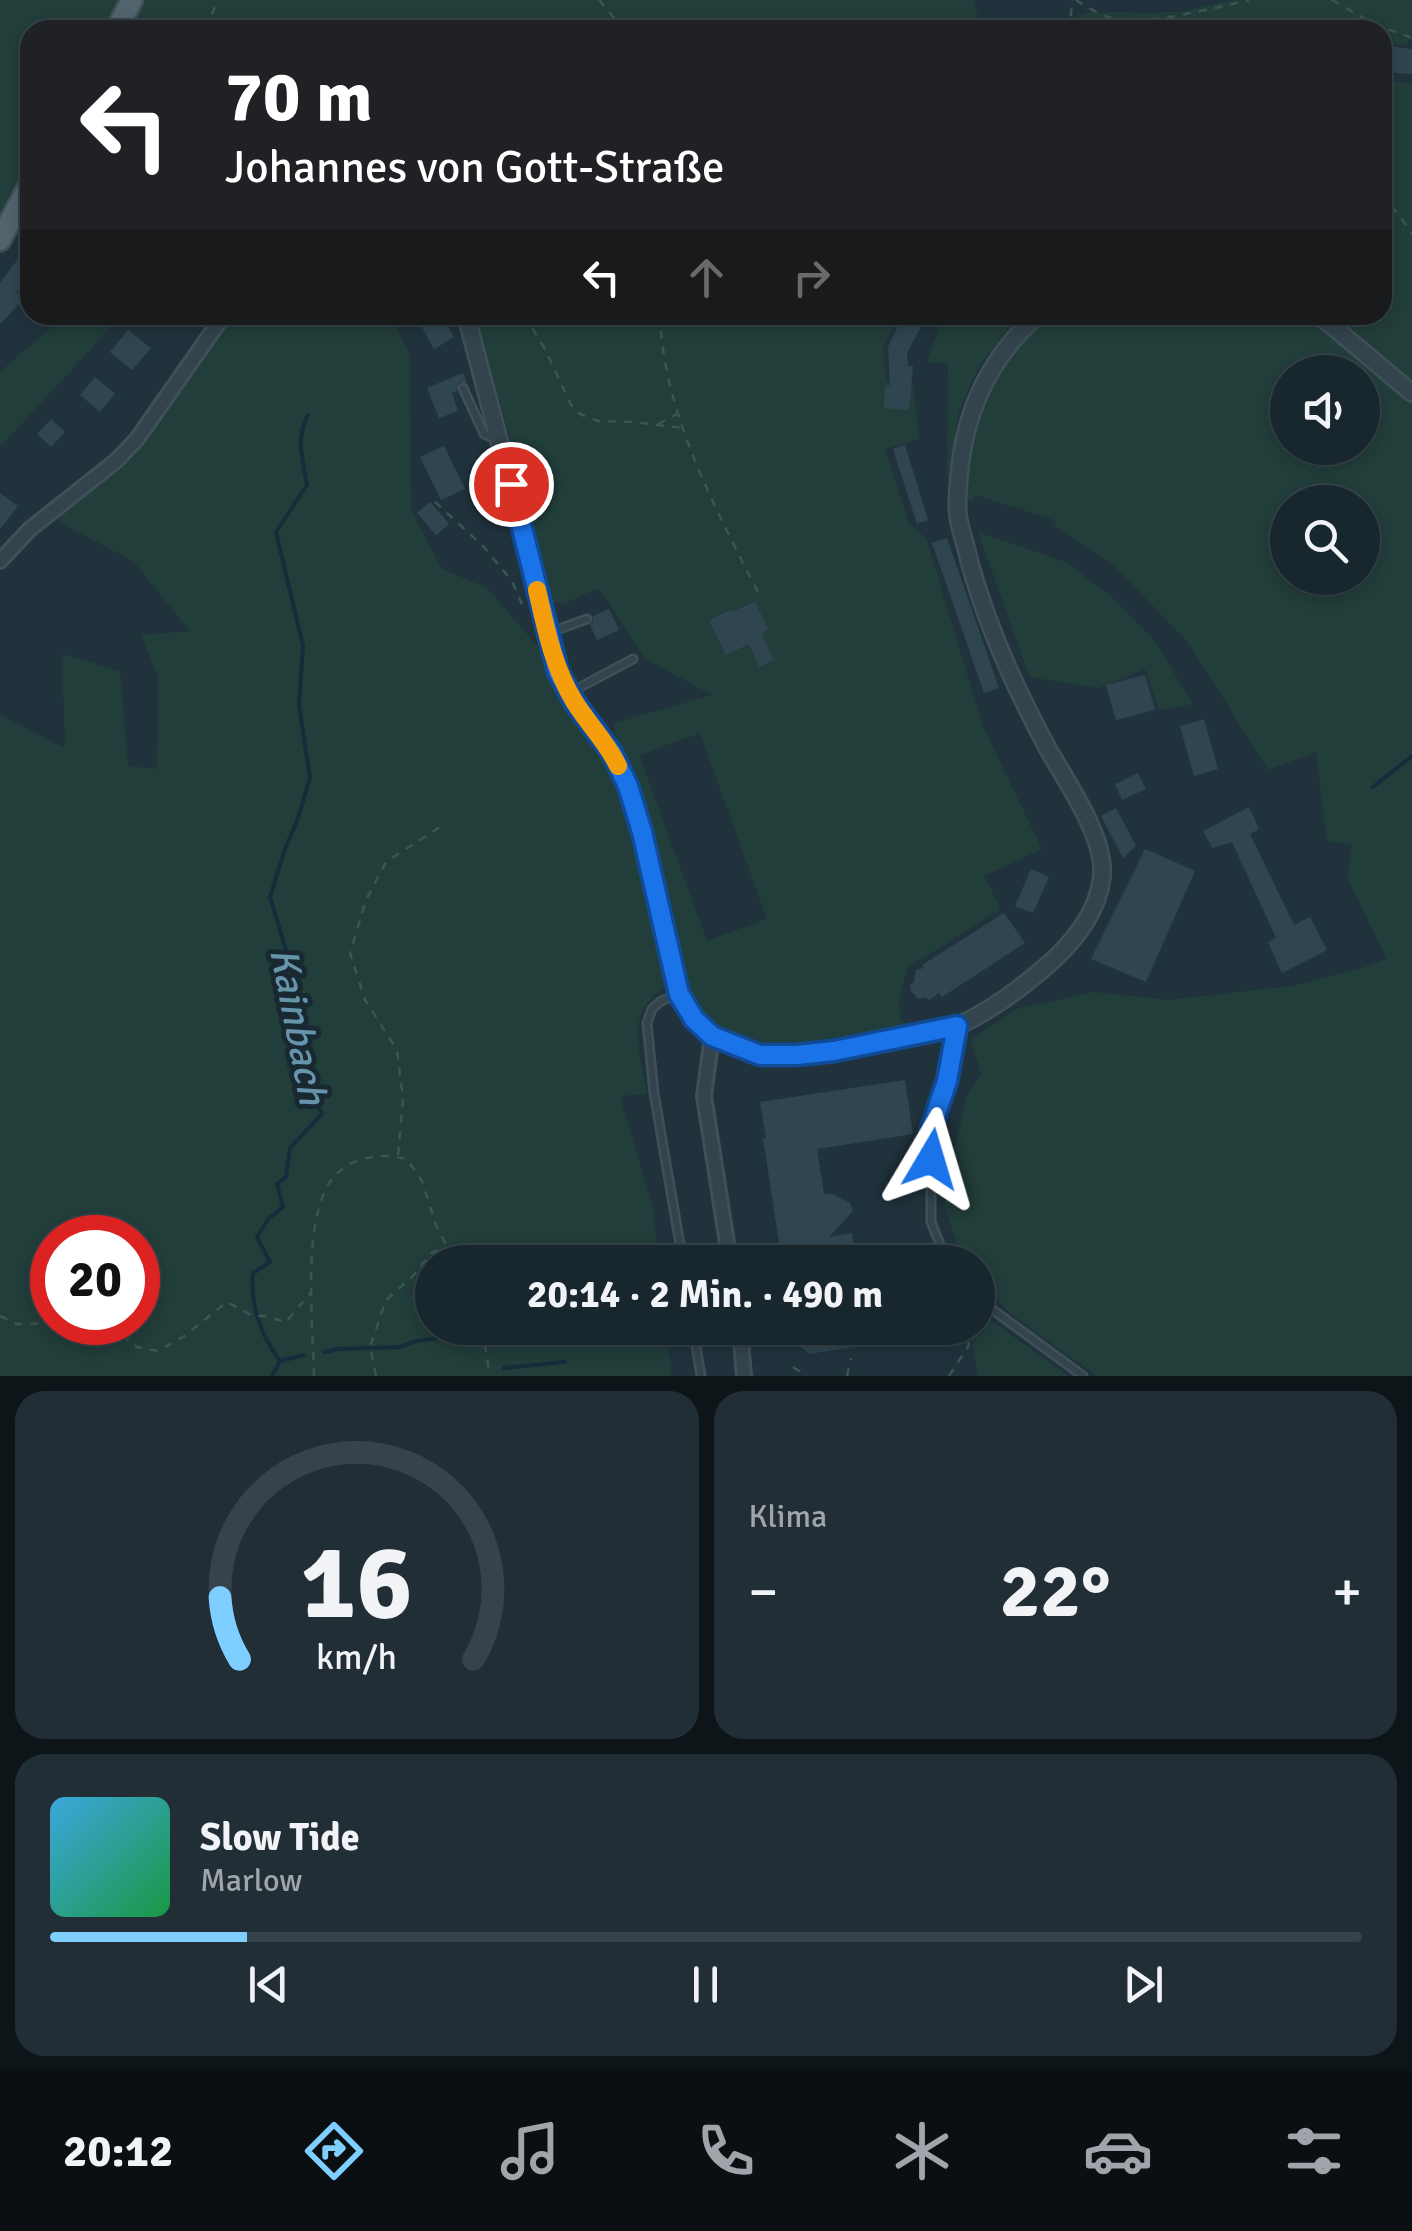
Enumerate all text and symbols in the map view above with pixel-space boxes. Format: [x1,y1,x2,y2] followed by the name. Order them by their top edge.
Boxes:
[225,54,373,140] text: 70 m
[60,60,190,190] icon: left
[225,140,725,195] text: Johannes von Gott-Straße
[574,250,629,305] icon: left
[679,250,734,305] icon: ahead
[784,250,839,305] icon: right
[1270,355,1380,595] map controls
[1270,355,1380,465] button: sound
[469,442,554,527] pin
[484,457,539,512] icon: arrive
[1270,485,1380,595] button: search
[258,943,338,1110] water label: Kainbach
[879,1107,983,1211] position arrow
[30,1215,160,1345] speed limit sign: 20
[527,1271,883,1318] text: 20:14 · 2 Min. · 490 m
[749,1497,827,1536] text: Klima
[301,1519,413,1647] text: 16
[1000,1545,1111,1638] text: 22°
[749,1558,778,1626] text: −
[1332,1558,1362,1626] text: +
[316,1635,397,1679] text: km/h
[200,1814,360,1861] text: Slow Tide
[200,1861,302,1900] text: Marlow
[241,1957,296,2012] icon: previous
[678,1957,733,2012] icon: pause
[1116,1957,1171,2012] icon: next
[299,2116,369,2186] icon: directions
[495,2116,565,2186] icon: music
[691,2116,761,2186] icon: phone
[887,2116,957,2186] icon: climate
[1083,2116,1153,2186] icon: car
[1279,2116,1349,2186] icon: filters
[63,2124,173,2179] text: 20:12

